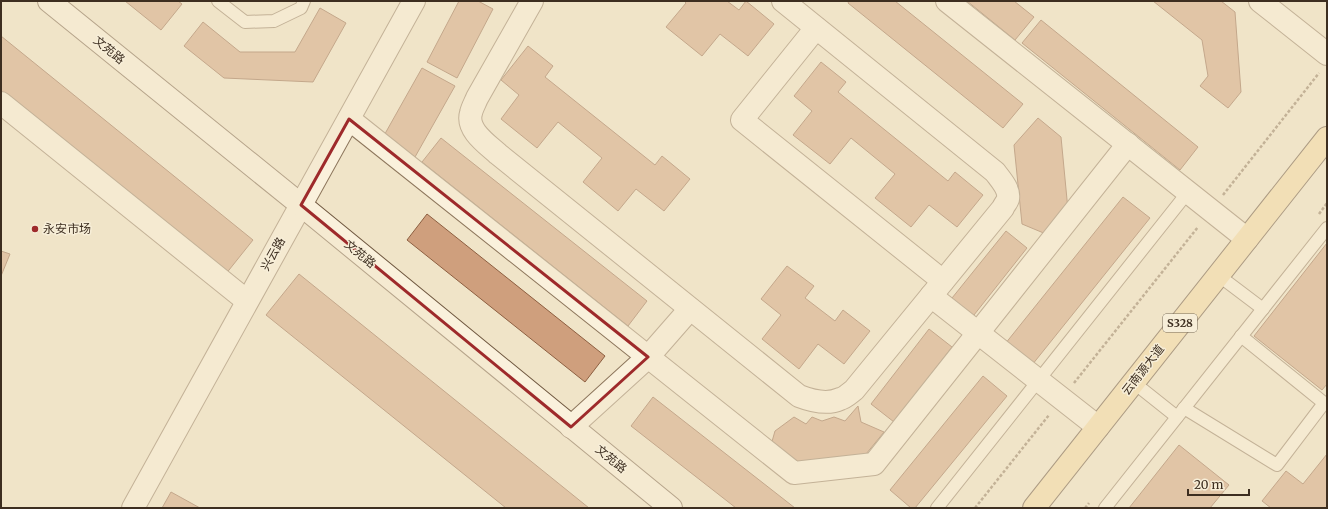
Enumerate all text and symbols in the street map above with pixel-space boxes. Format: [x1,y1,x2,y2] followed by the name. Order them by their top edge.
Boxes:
[91,32,128,67] street label: 文苑路
[43,221,91,236] place label: 永安市场
[30,224,40,234] marker: 永安市场
[257,234,288,273] street label: 兴云路
[342,236,379,271] street label: 文苑路
[1163,314,1197,332] road number: S328
[1118,341,1167,398] street label: 云南源大道
[593,441,630,476] street label: 文苑路
[1188,471,1249,497] scale bar
[1194,477,1223,492] text: 20 m

